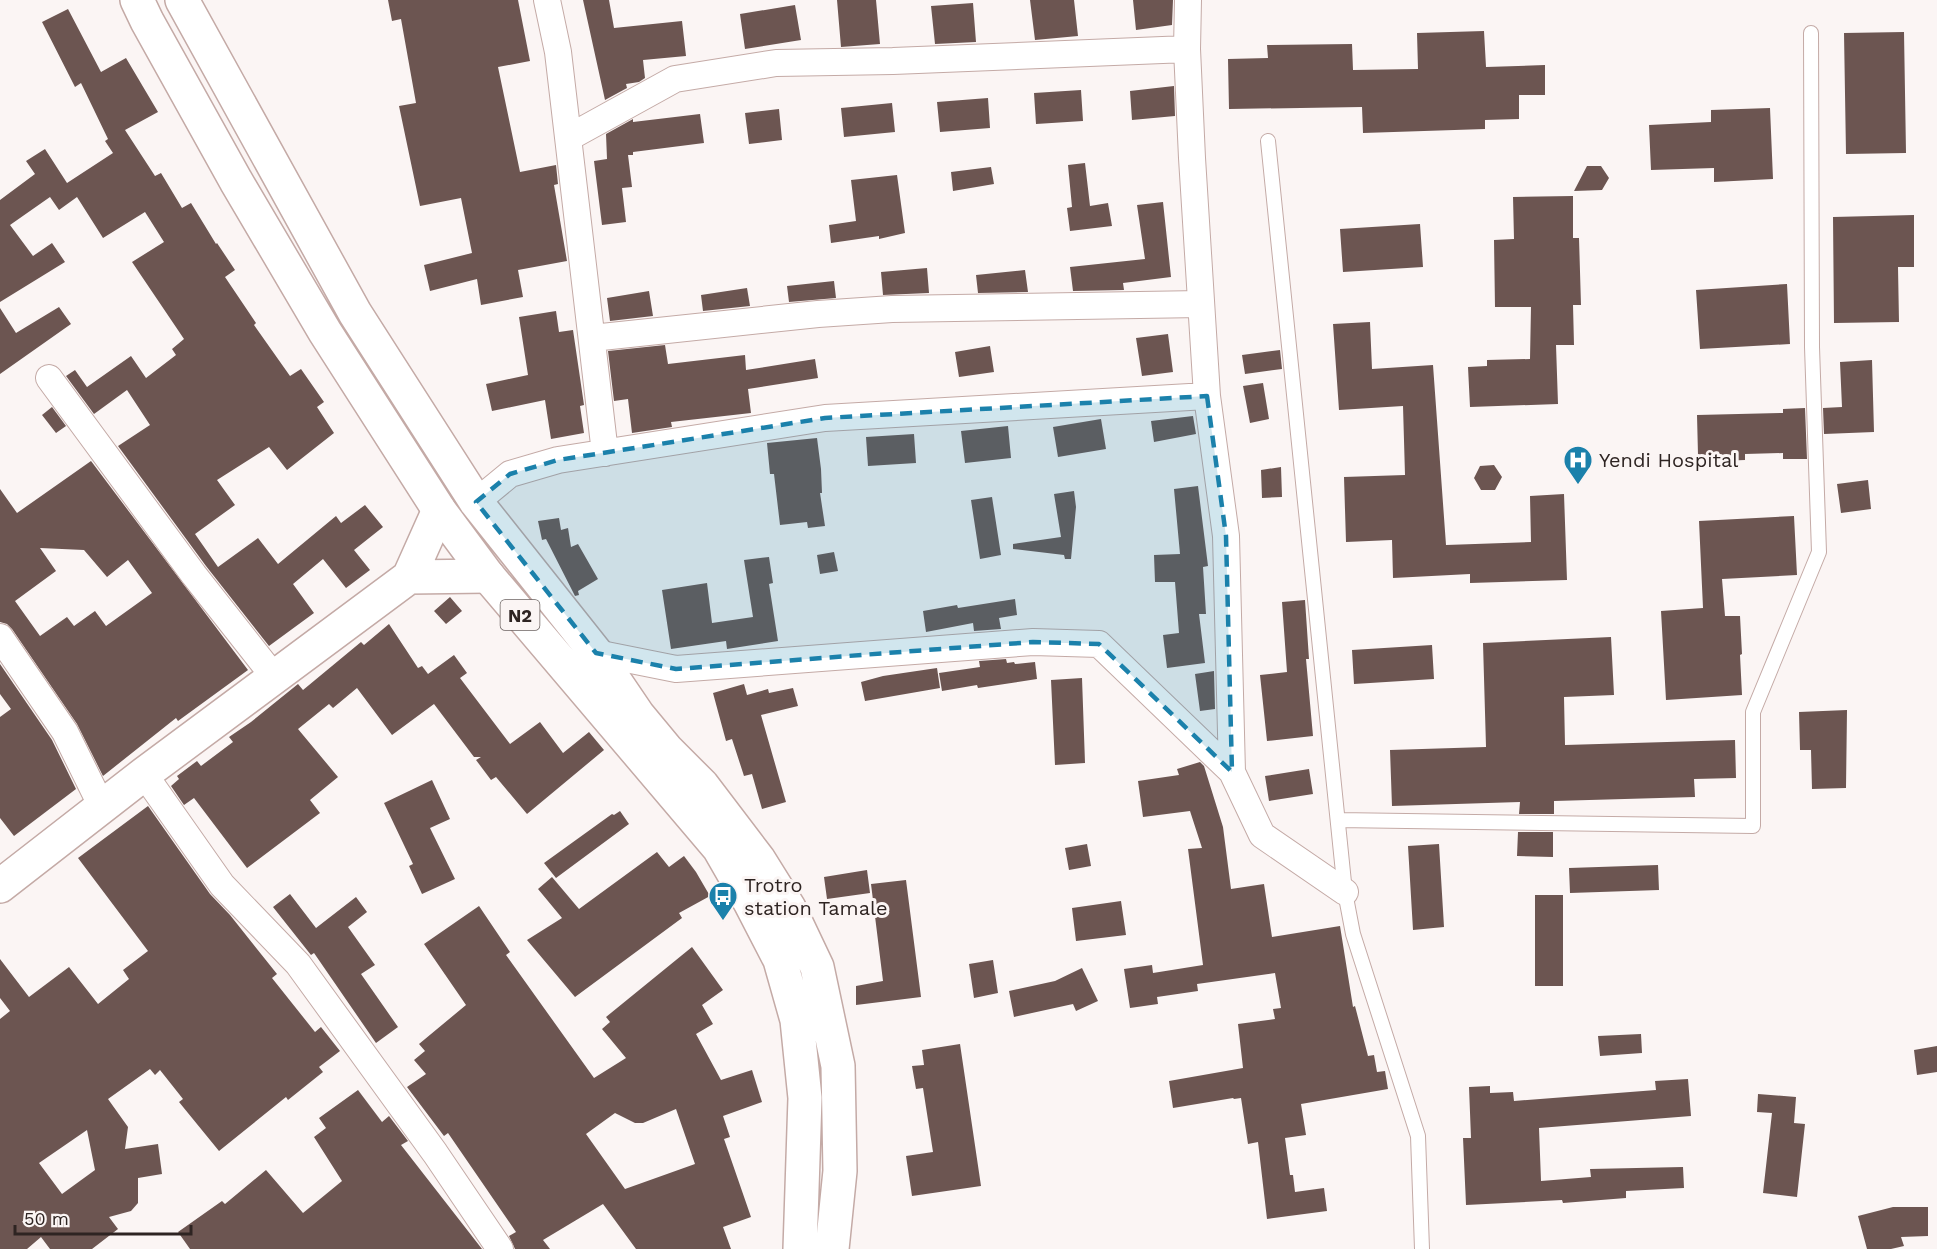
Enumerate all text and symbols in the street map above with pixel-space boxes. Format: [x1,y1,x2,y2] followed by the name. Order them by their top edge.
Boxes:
[1562,444,1594,486] hospital icon: Yendi Hospital
[1599,448,1738,472] place label: Yendi Hospital
[500,600,540,630] road number: N2
[744,873,888,920] place label: Trotro station Tamale
[707,880,739,922] bus stop icon: Trotro station Tamale
[15,1198,190,1236] scale bar
[24,1208,69,1229] text: 50 m

